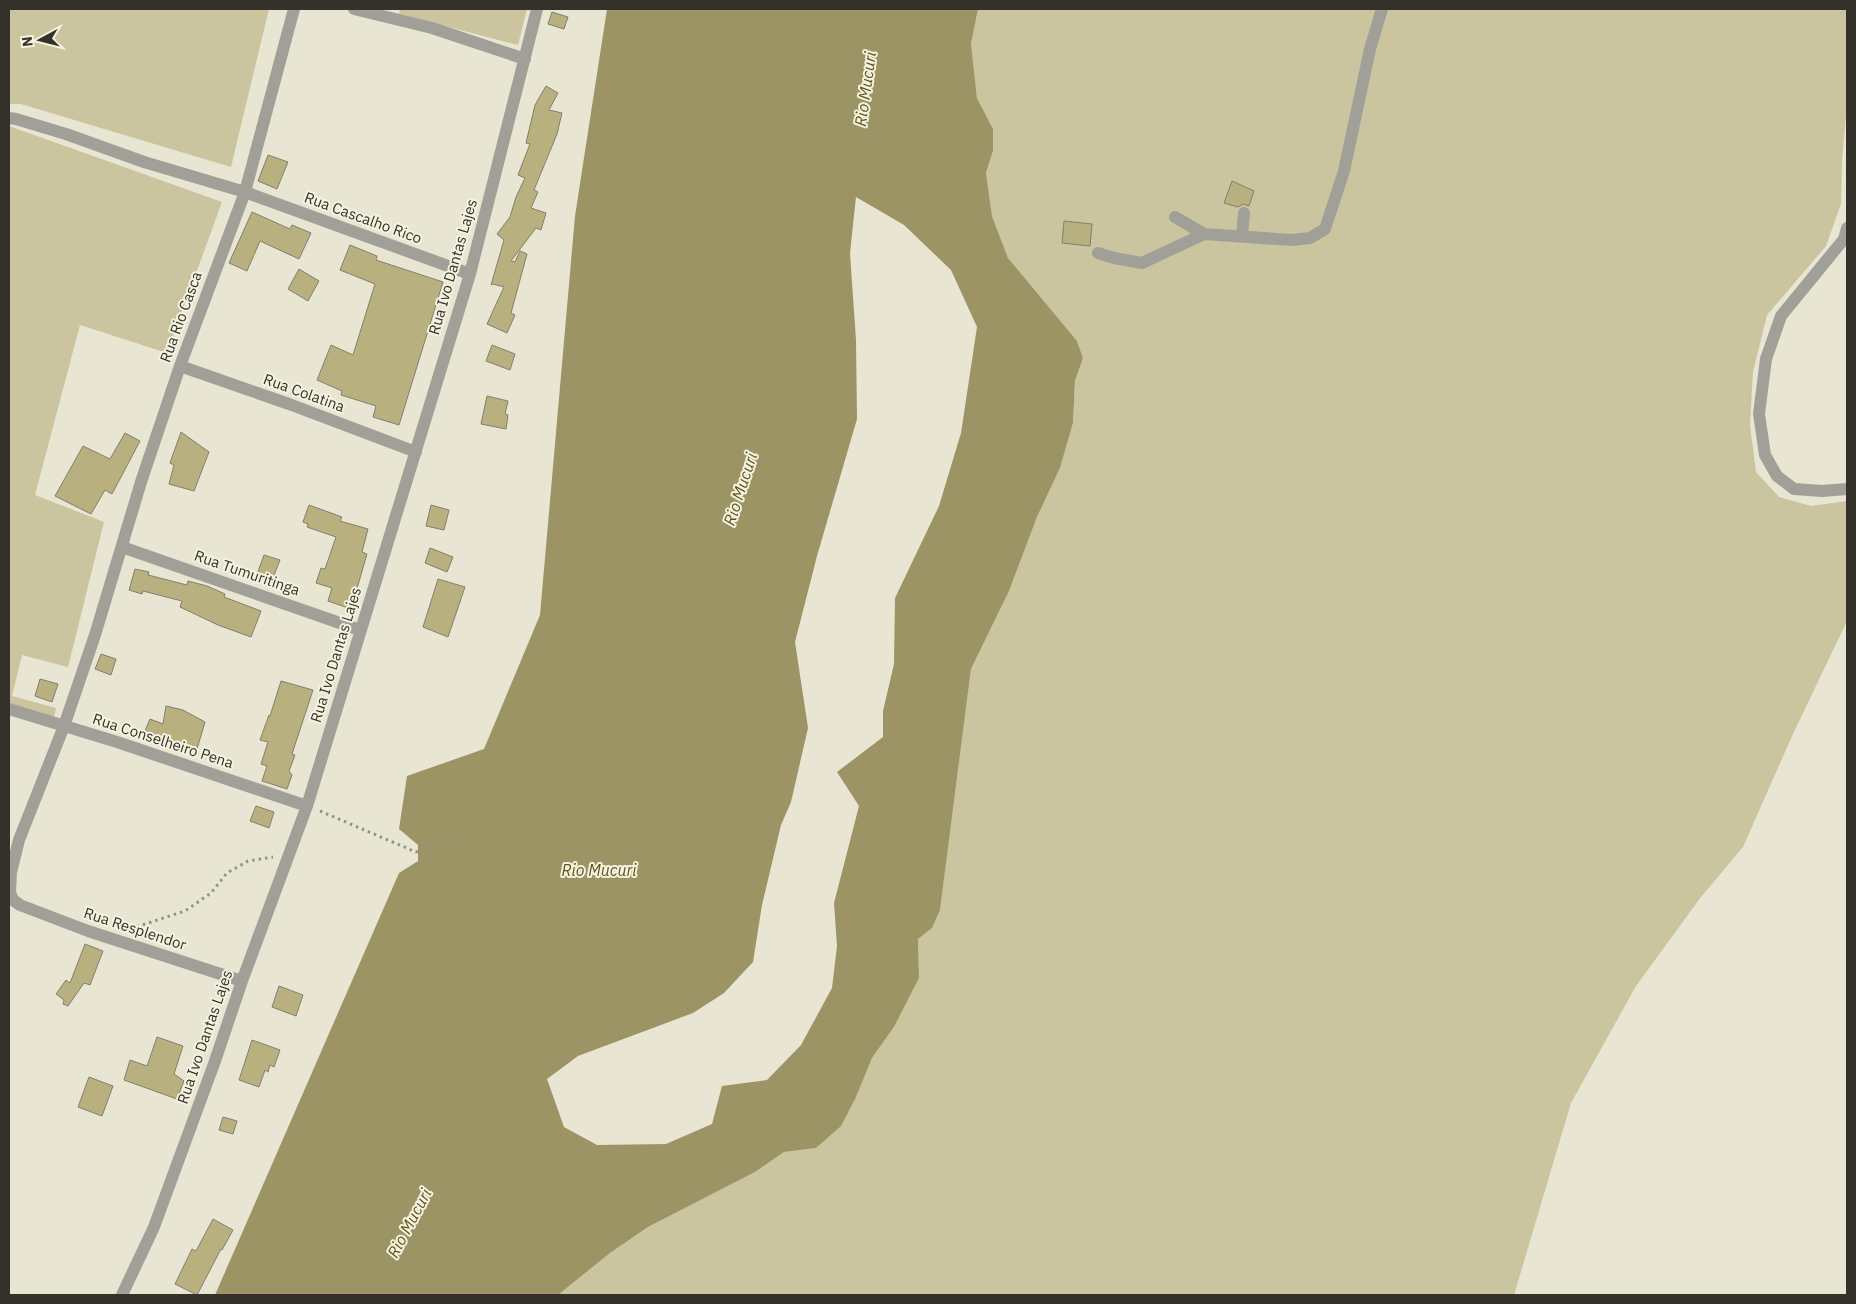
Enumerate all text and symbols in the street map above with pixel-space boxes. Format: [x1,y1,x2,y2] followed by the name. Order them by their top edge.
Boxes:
[15,15,65,65] north arrow
[18,35,37,48] text: N
[850,50,880,128] water label: Rio Mucuri
[302,187,424,248] street label: Rua Cascalho Rico
[424,197,481,337] street label: Rua Ivo Dantas Lajes
[155,269,206,365] street label: Rua Rio Casca
[261,369,347,416] street label: Rua Colatina
[719,449,761,528] water label: Rio Mucuri
[192,546,302,599] street label: Rua Tumuritinga
[306,585,365,725] street label: Rua Ivo Dantas Lajes
[90,709,236,772] street label: Rua Conselheiro Pena
[561,860,637,880] water label: Rio Mucuri
[81,903,189,954] street label: Rua Resplendor
[173,967,236,1106] street label: Rua Ivo Dantas Lajes
[383,1184,436,1261] water label: Rio Mucuri

